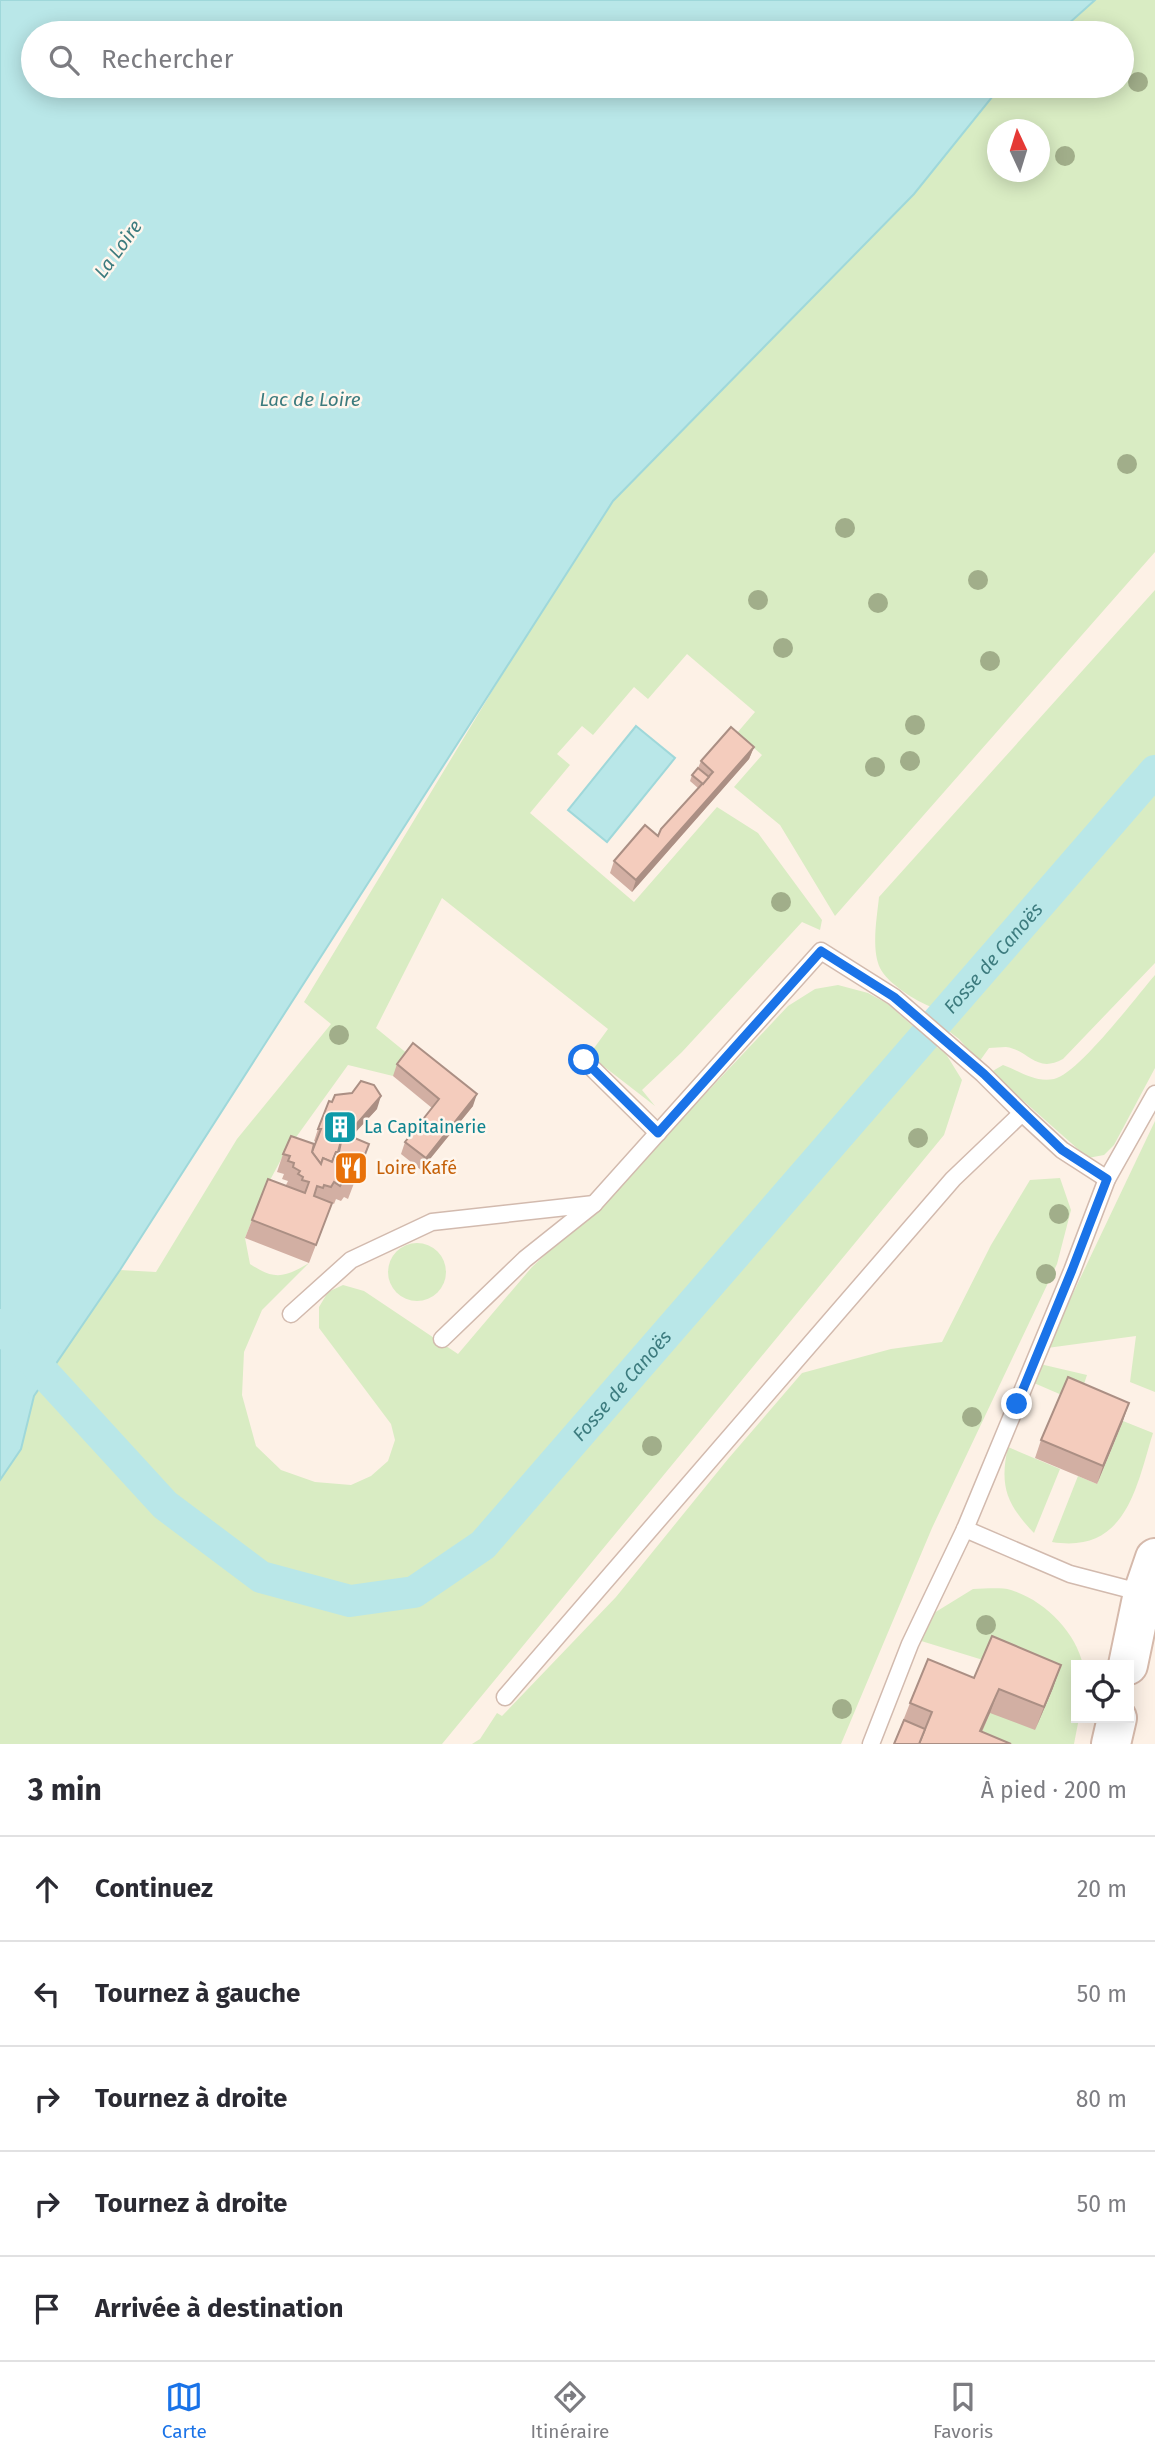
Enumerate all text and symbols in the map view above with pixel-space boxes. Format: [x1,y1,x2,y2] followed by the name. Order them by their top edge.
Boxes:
[21,21,1134,98] search box
[45,41,83,79] icon: search
[101,44,233,75] text: Rechercher
[987,119,1050,182] north arrow
[89,215,147,283] water label: La Loire
[259,388,361,411] water label: Lac de Loire
[938,898,1047,1018] water label: Fosse de Canoës
[568,1044,599,1075] route start
[321,1108,359,1146] building icon: La Capitainerie
[364,1116,486,1138] place label: La Capitainerie
[332,1149,370,1187] restaurant icon: Loire Kafé
[376,1157,457,1179] place label: Loire Kafé
[567,1325,676,1445] water label: Fosse de Canoës
[1001,1388,1032,1419] route end
[1071,1660,1134,1723] map controls
[1071,1660,1134,1723] button: locate
[28,1772,102,1808] text: 3 min
[981,1776,1127,1804] text: À pied · 200 m
[28,1870,66,1908] icon: ahead
[95,1873,213,1904] text: Continuez
[1077,1875,1127,1903] text: 20 m
[28,1975,66,2013] icon: left
[95,1978,300,2009] text: Tournez à gauche
[1077,1980,1127,2008] text: 50 m
[28,2080,66,2118] icon: right
[95,2083,287,2114] text: Tournez à droite
[1076,2085,1127,2113] text: 80 m
[28,2185,66,2223] icon: right
[95,2188,287,2219] text: Tournez à droite
[1077,2190,1127,2218] text: 50 m
[28,2290,66,2328] icon: arrive
[95,2293,344,2324] text: Arrivée à destination
[162,2378,207,2443] tab: Carte
[531,2378,609,2443] tab: Itinéraire
[933,2378,993,2443] tab: Favoris

